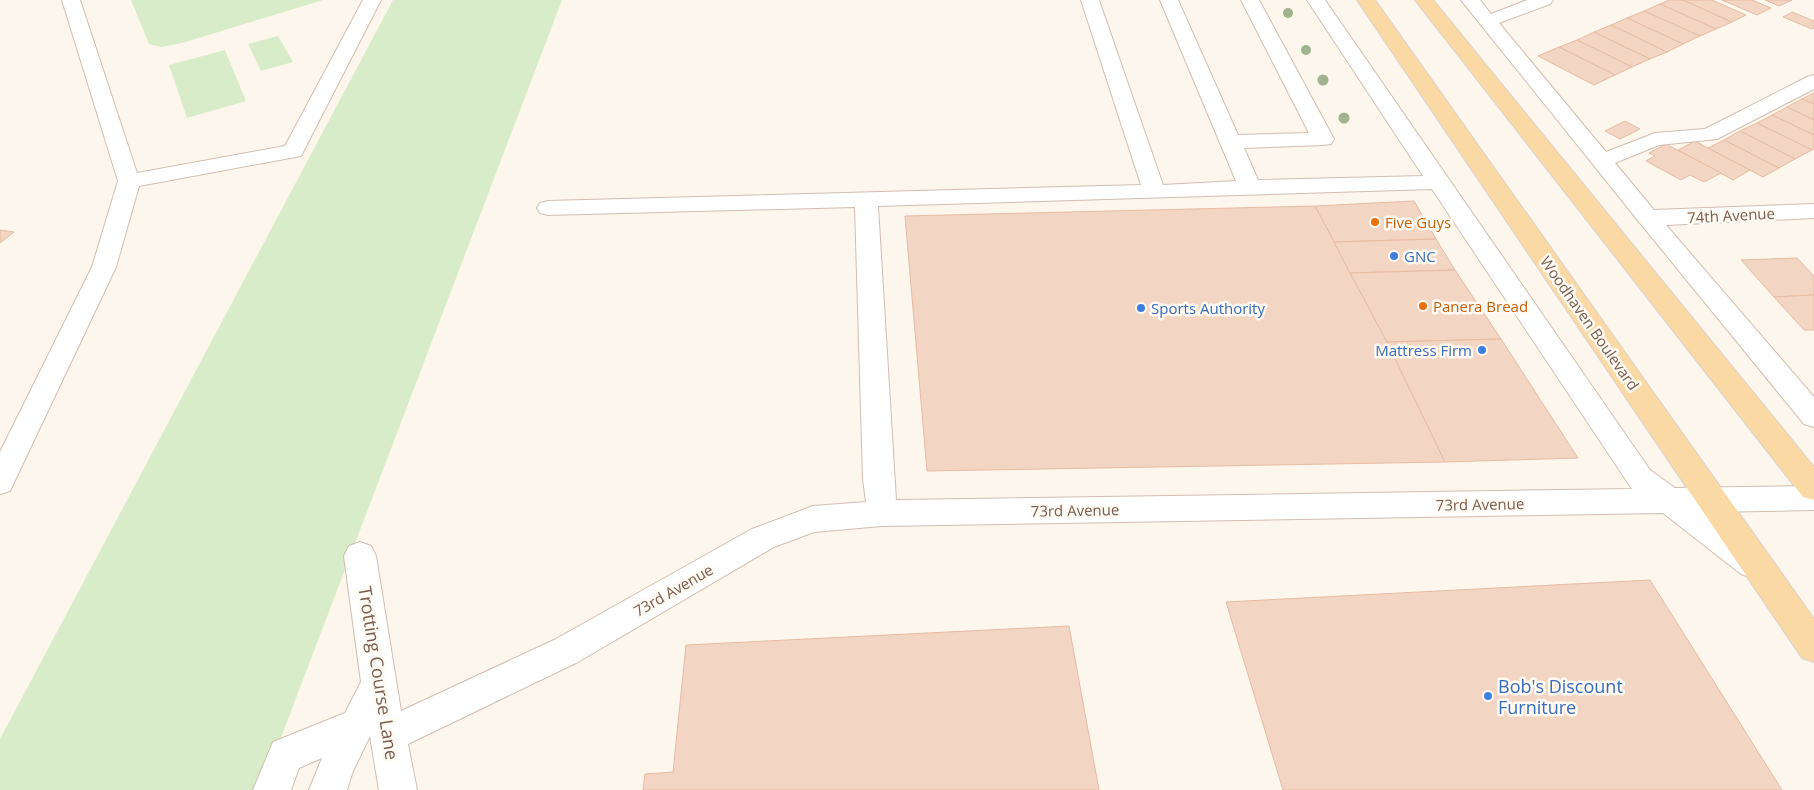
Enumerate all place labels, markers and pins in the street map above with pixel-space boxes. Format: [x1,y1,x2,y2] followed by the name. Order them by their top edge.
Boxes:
[1385,212,1451,232] place label: Five Guys
[1369,216,1381,228] marker: Five Guys
[1404,246,1436,266] place label: GNC
[1388,250,1400,262] marker: GNC
[1433,296,1528,316] place label: Panera Bread
[1151,298,1265,318] place label: Sports Authority
[1417,300,1429,312] marker: Panera Bread
[1135,302,1147,314] marker: Sports Authority
[1375,340,1472,360] place label: Mattress Firm
[1476,344,1488,356] marker: Mattress Firm
[1498,674,1623,719] place label: Bob's Discount Furniture
[1482,690,1494,702] marker: Bob's Discount Furniture

